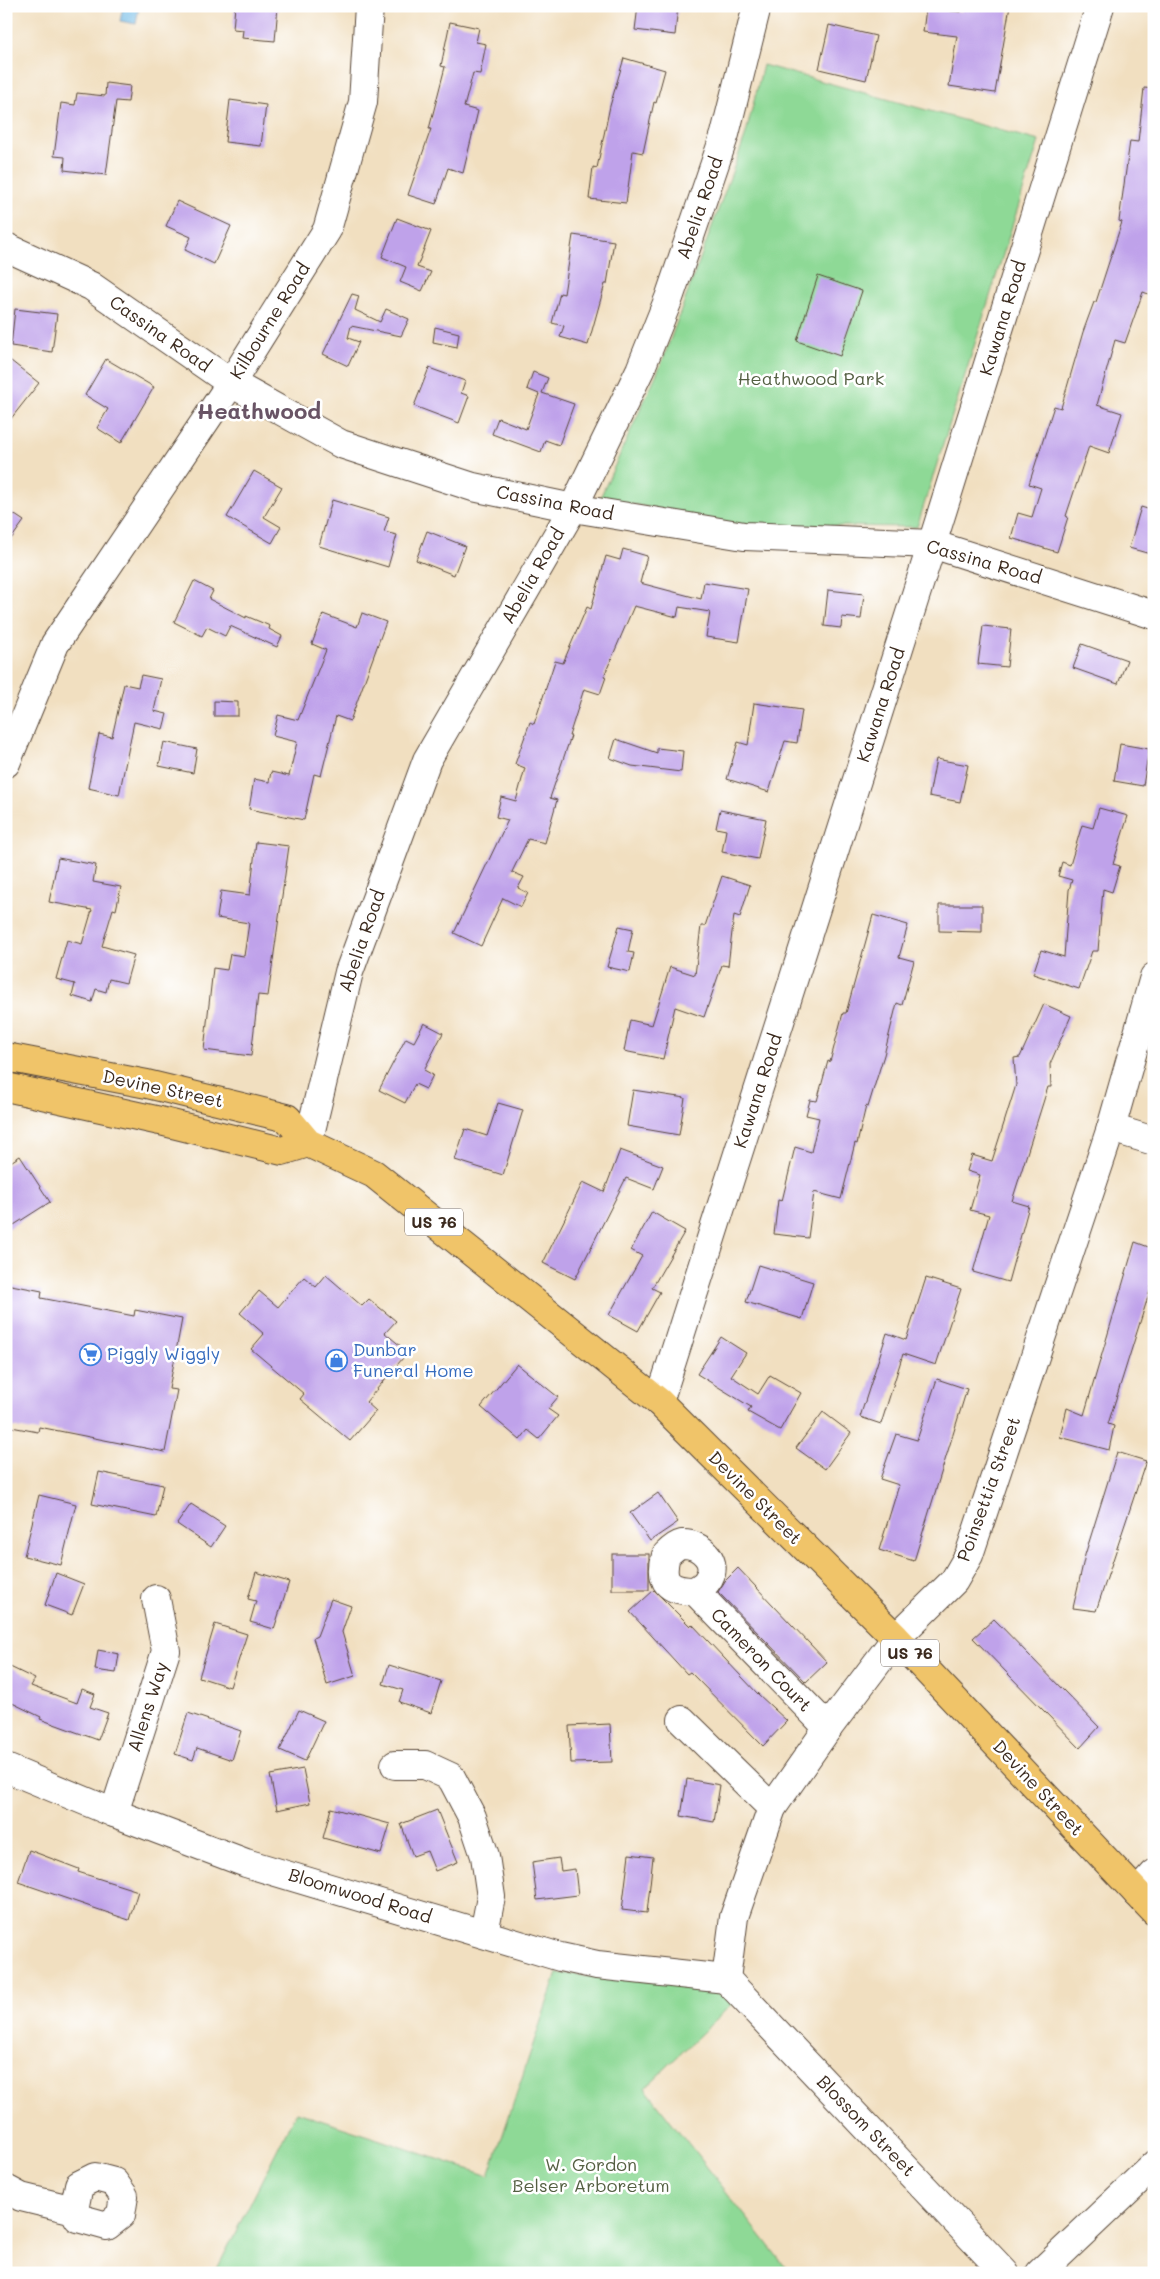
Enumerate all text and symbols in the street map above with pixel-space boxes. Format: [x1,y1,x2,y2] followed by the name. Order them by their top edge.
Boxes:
[670,153,728,262] street label: Abelia Road
[224,257,315,384] street label: Kilbourne Road
[973,257,1031,378] street label: Kawana Road
[105,289,216,377] street label: Cassina Road
[738,366,884,390] park label: Heathwood Park
[197,396,321,425] district label: Heathwood
[495,479,616,525] street label: Cassina Road
[495,523,569,628] street label: Abelia Road
[924,533,1045,589] street label: Cassina Road
[850,644,910,765] street label: Kawana Road
[332,886,390,995] street label: Abelia Road
[727,1030,787,1151] street label: Kawana Road
[101,1064,226,1113] street label: Devine Street
[405,1208,463,1236] road number: US 76
[353,1337,474,1382] place label: Dunbar Funeral Home
[107,1341,220,1365] place label: Piggly Wiggly
[79,1342,103,1366] supermarket icon: Piggly Wiggly
[325,1348,349,1372] shop icon: Dunbar Funeral Home
[951,1413,1025,1564] street label: Poinsettia Street
[704,1445,808,1549] street label: Devine Street
[706,1602,817,1716] street label: Cameron Court
[881,1640,939,1666] road number: US 76
[121,1659,173,1755] street label: Allens Way
[988,1734,1089,1840] street label: Devine Street
[286,1862,435,1928] street label: Bloomwood Road
[812,2070,921,2181] street label: Blossom Street
[512,2152,670,2197] park label: W. Gordon Belser Arboretum

